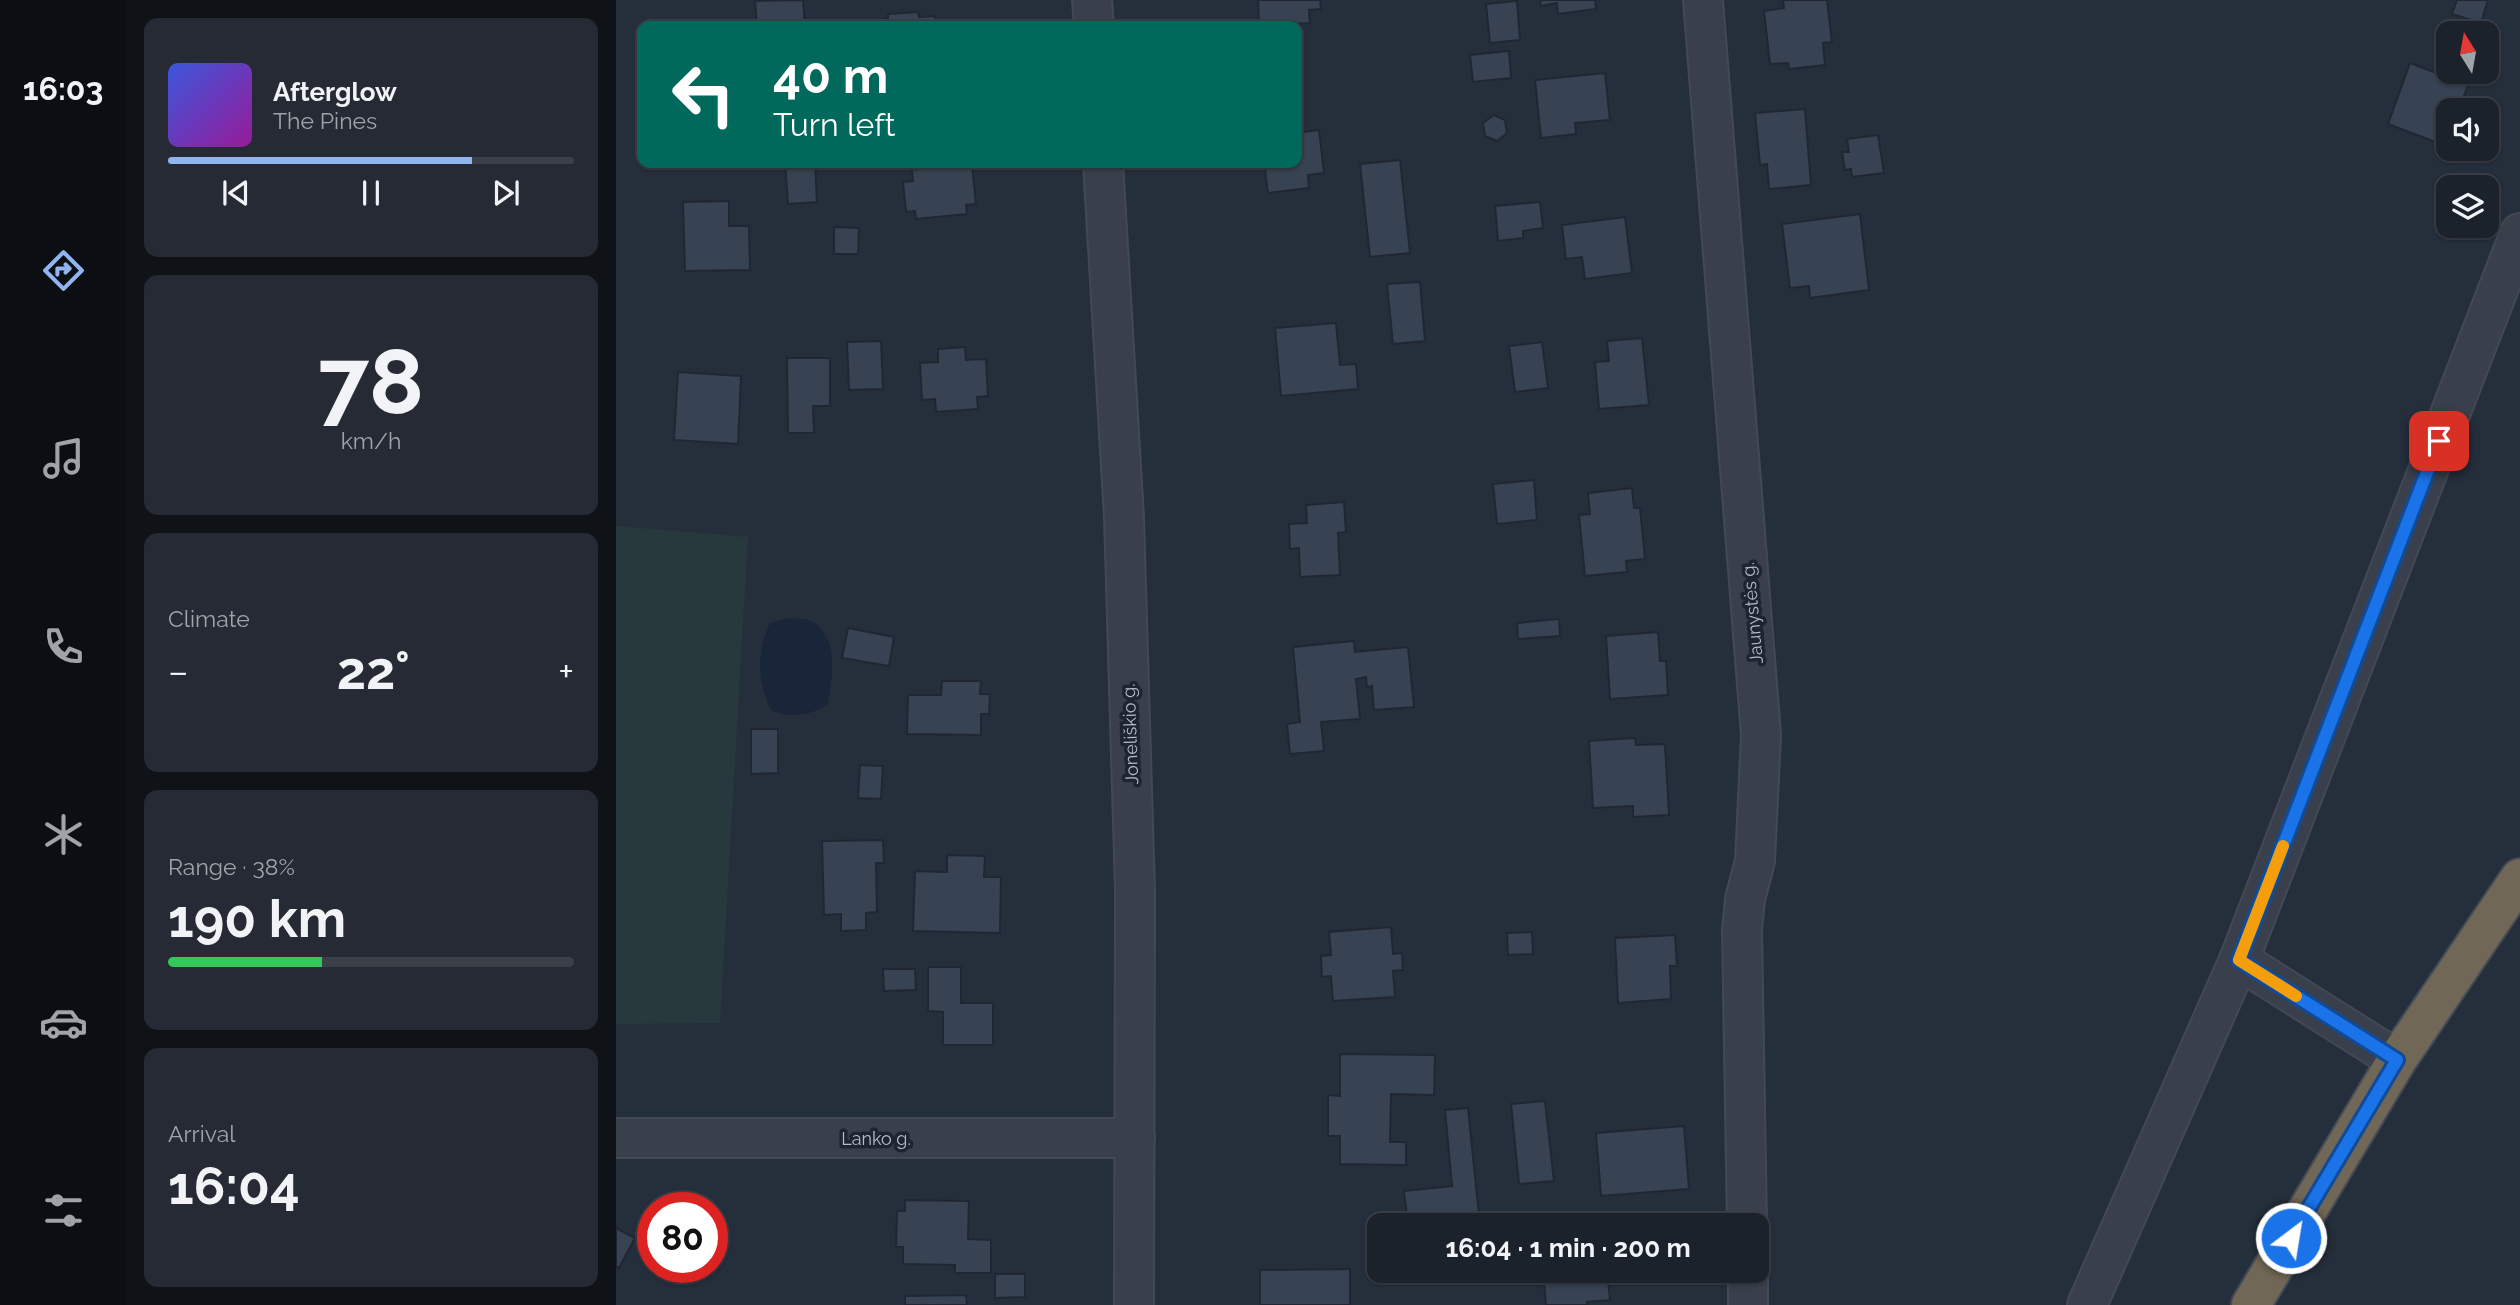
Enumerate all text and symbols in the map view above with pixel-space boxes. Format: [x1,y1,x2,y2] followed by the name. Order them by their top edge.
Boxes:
[2436,21,2499,84] north arrow
[2436,21,2499,238] map controls
[773,47,888,104] text: 40 m
[658,49,749,140] icon: left
[23,70,103,107] text: 16:03
[273,77,397,107] text: Afterglow
[2436,98,2499,161] button: sound
[773,106,895,143] text: Turn left
[273,107,377,134] text: The Pines
[217,174,255,212] icon: previous
[352,174,390,212] icon: pause
[487,174,525,212] icon: next
[2436,175,2499,238] button: layers
[39,246,88,295] icon: directions
[318,328,424,435] text: 78
[2409,411,2469,471] pin
[2420,422,2458,460] icon: arrive
[341,427,401,454] text: km/h
[39,434,88,483] icon: music
[1737,561,1767,665] street label: Jaunystės g.
[168,605,250,632] text: Climate
[39,622,88,671] icon: phone
[337,640,410,701] text: 22°
[168,649,188,694] text: −
[558,649,574,694] text: +
[1118,683,1142,785] street label: Joneliškio g.
[39,810,88,859] icon: climate
[168,853,295,880] text: Range · 38%
[168,888,346,949] text: 190 km
[39,998,88,1047] icon: car
[168,1120,235,1147] text: Arrival
[841,1128,911,1149] street label: Lanko g.
[168,1155,300,1216] text: 16:04
[39,1186,88,1235] icon: filters
[637,1192,728,1283] speed limit sign: 80
[2254,1201,2328,1275] position arrow
[1445,1233,1691,1263] text: 16:04 · 1 min · 200 m

